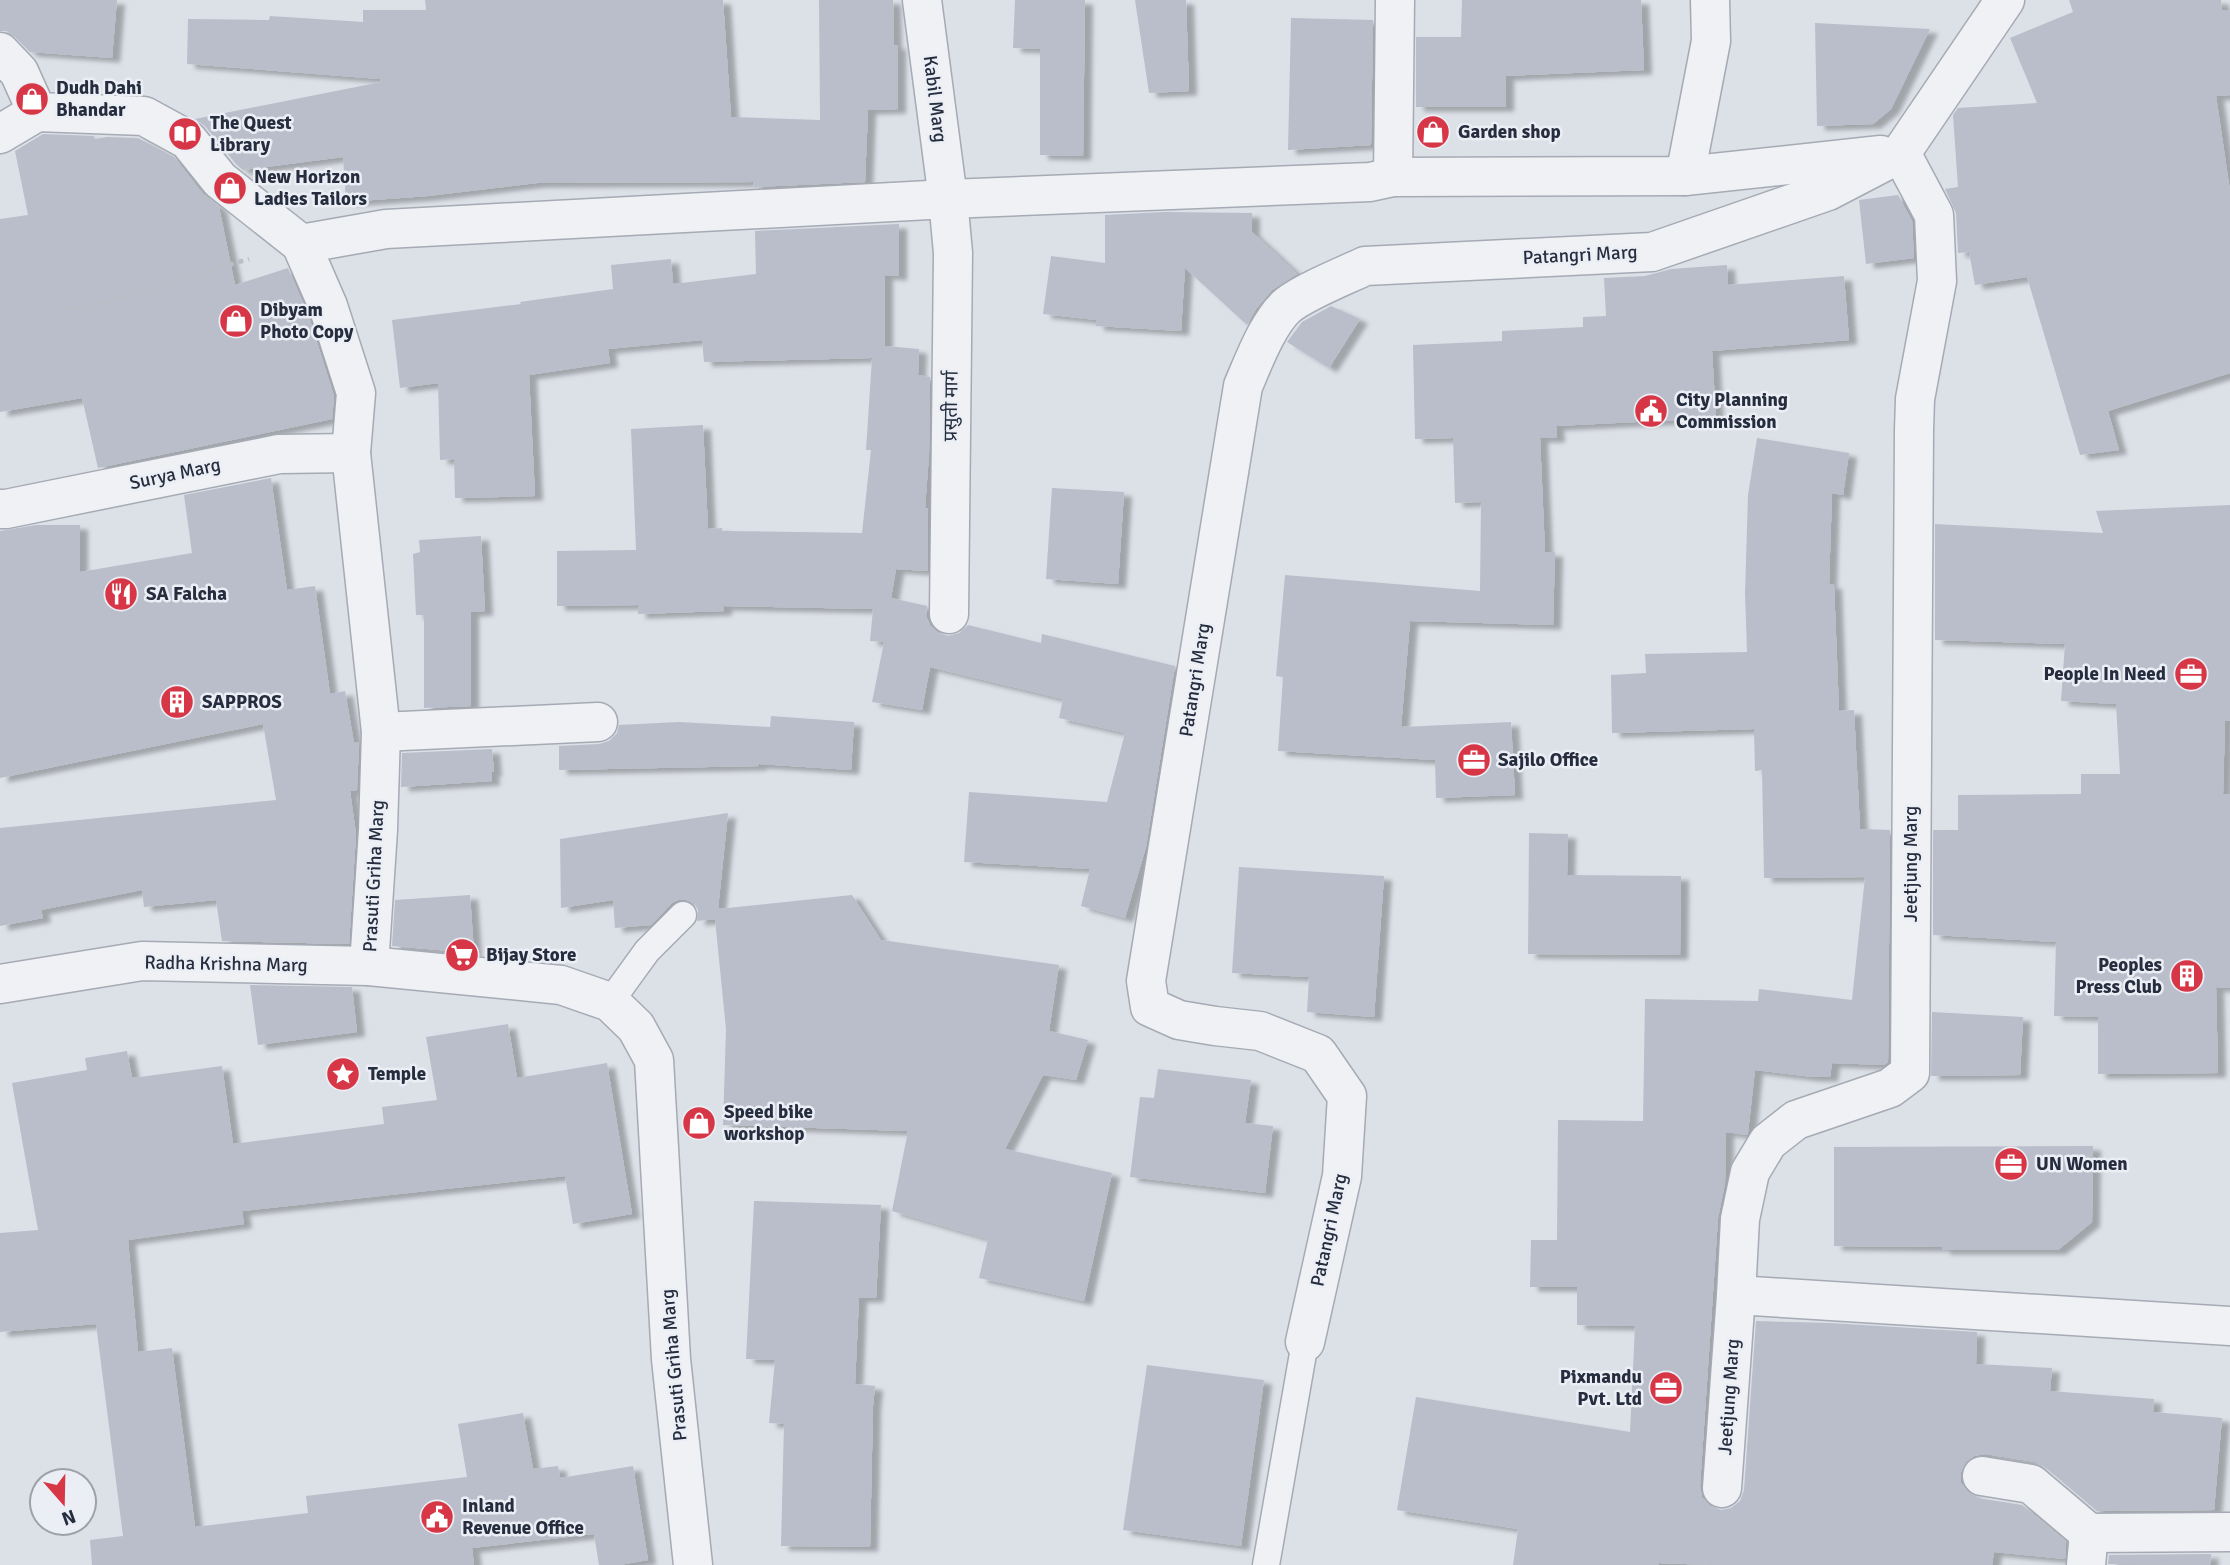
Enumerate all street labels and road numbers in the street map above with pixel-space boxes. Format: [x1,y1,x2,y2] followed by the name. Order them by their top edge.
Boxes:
[918,54,952,144] street label: Kabil Marg
[1522,240,1638,270] street label: Patangri Marg
[938,370,964,441] street label: प्रसुती मार्ग
[127,453,223,495] street label: Surya Marg
[1174,621,1216,739] street label: Patangri Marg
[358,799,390,953] street label: Prasuti Griha Marg
[1899,806,1923,922] street label: Jeetjung Marg
[144,951,308,977] street label: Radha Krishna Marg
[1305,1171,1353,1289] street label: Patangri Marg
[655,1288,693,1442] street label: Prasuti Griha Marg
[1713,1338,1745,1456] street label: Jeetjung Marg

